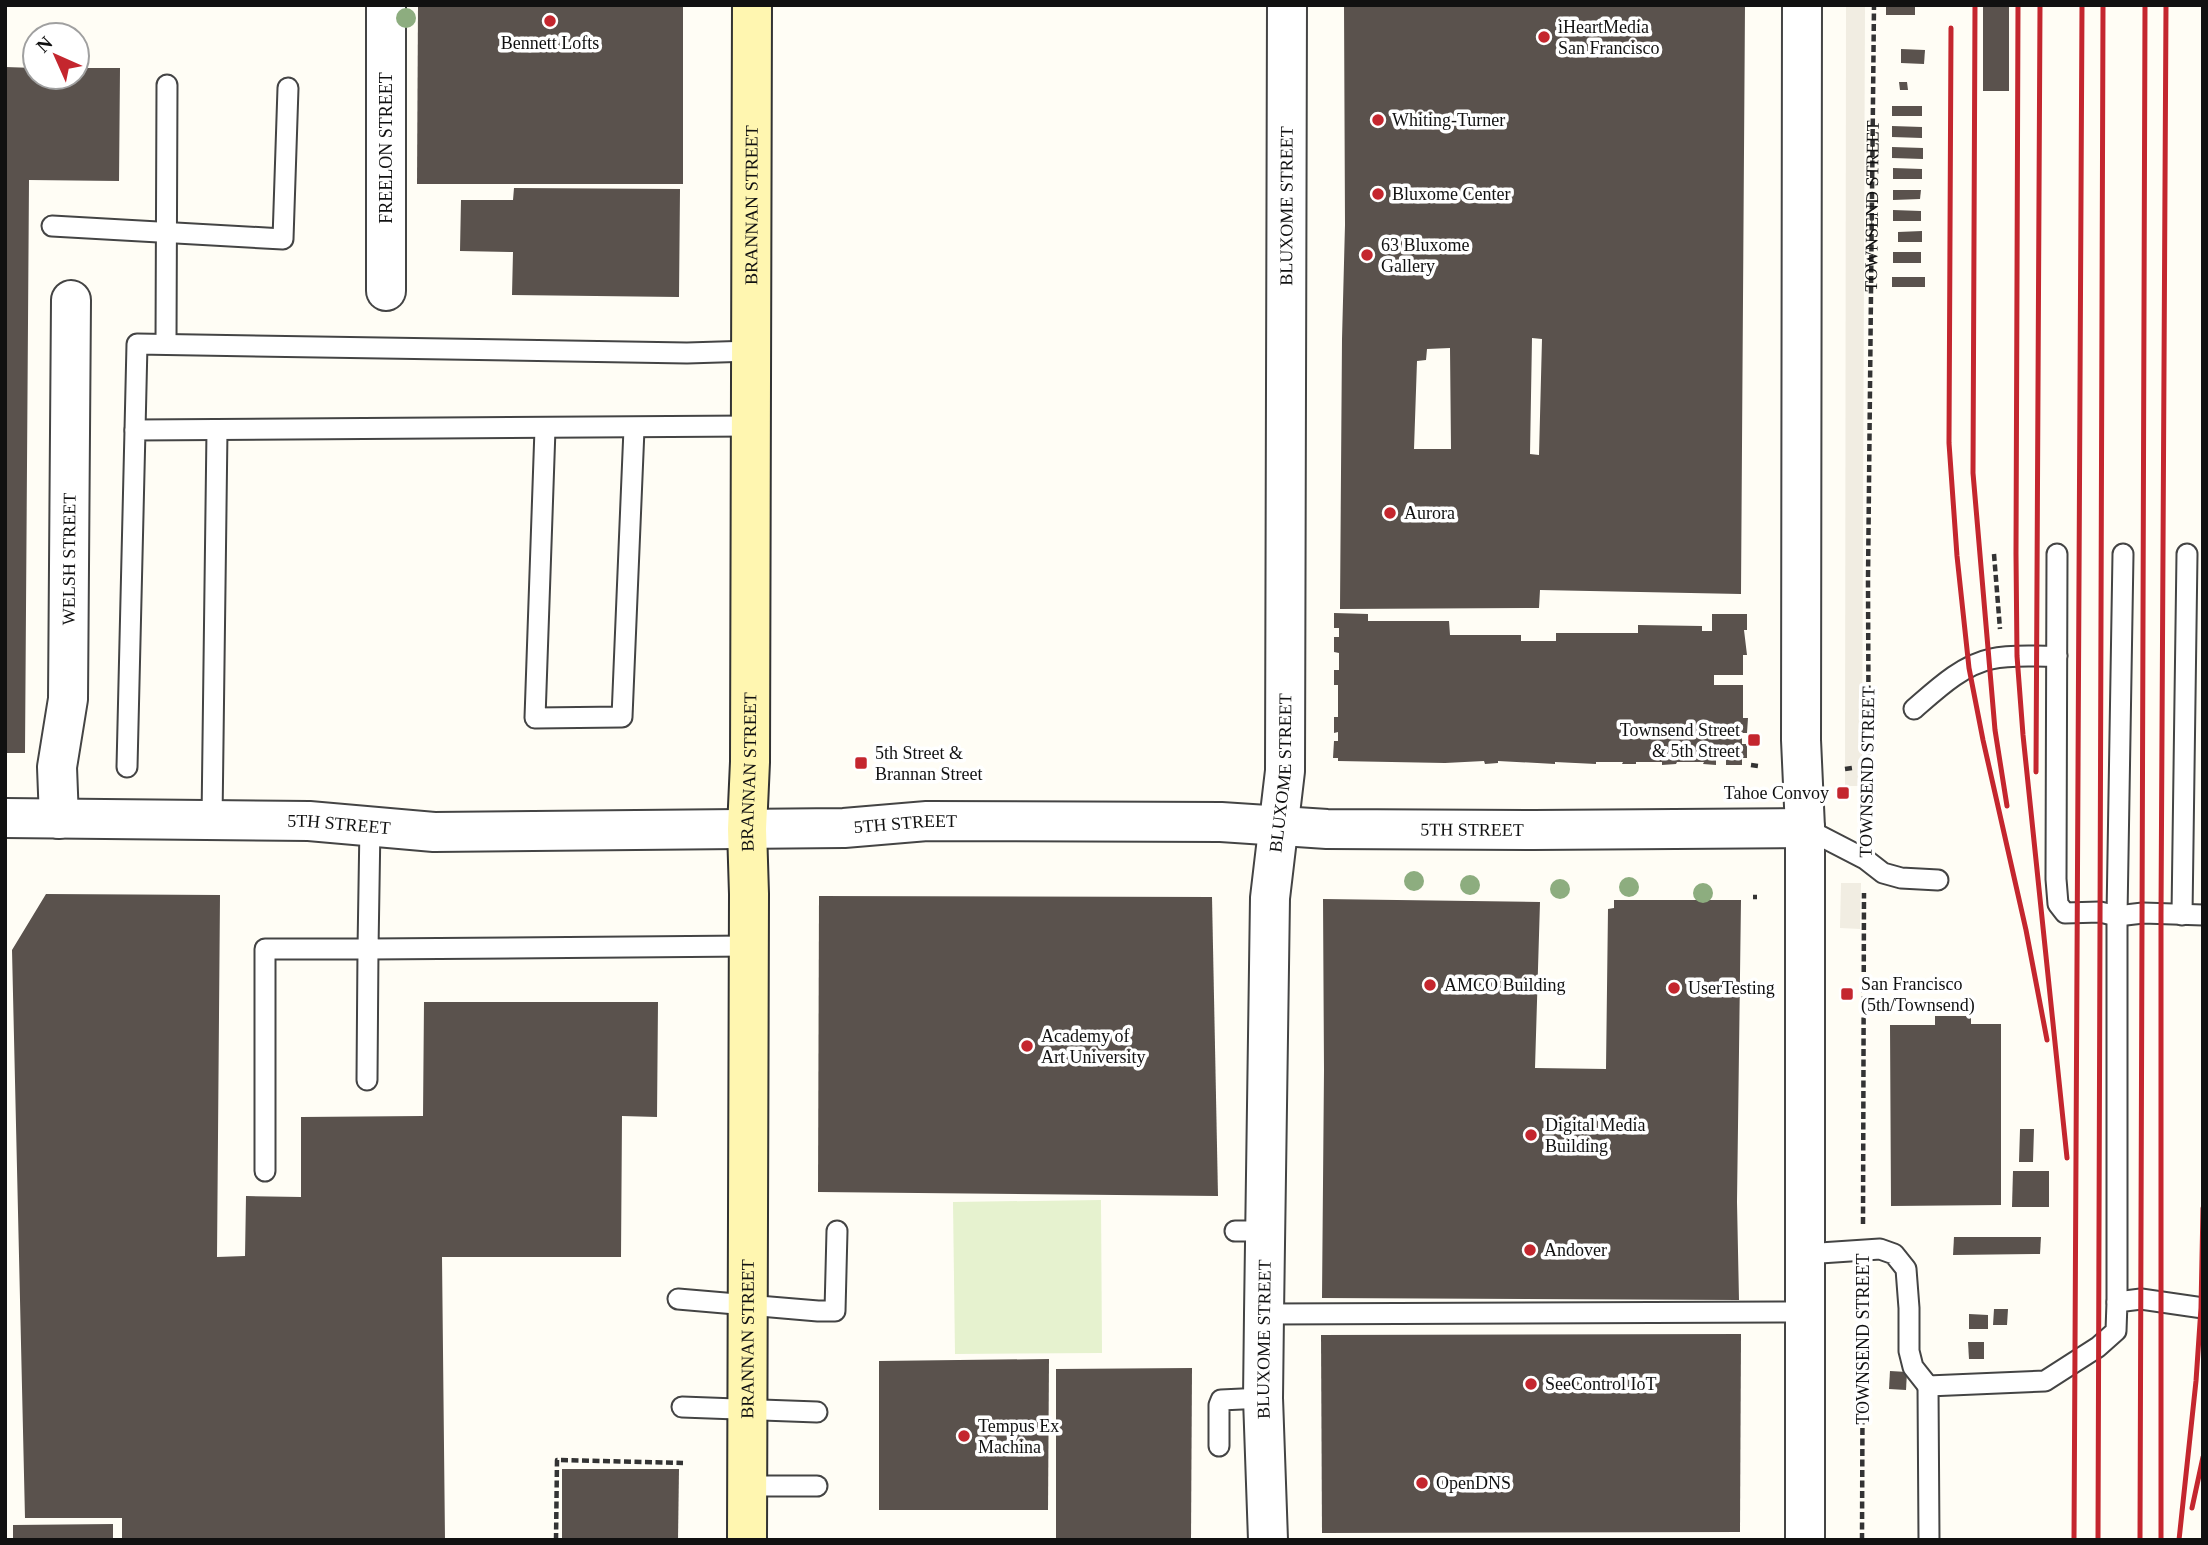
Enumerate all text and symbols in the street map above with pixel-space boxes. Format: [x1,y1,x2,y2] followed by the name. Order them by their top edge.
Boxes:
[542,13,558,29] marker: Bennett Lofts
[1558,17,1659,58] place label: iHeartMedia San Francisco
[21,21,91,91] north arrow
[1536,29,1552,45] marker: iHeartMedia San Francisco
[32,32,57,57] text: N
[501,33,599,53] place label: Bennett Lofts
[376,72,396,224] street label: FREELON STREET
[1392,110,1505,130] place label: Whiting-Turner
[1370,112,1386,128] marker: Whiting-Turner
[1861,120,1883,292] street label: TOWNSEND STREET
[741,125,762,285] street label: BRANNAN STREET
[1276,126,1297,286] street label: BLUXOME STREET
[1392,184,1510,204] place label: Bluxome Center
[1370,186,1386,202] marker: Bluxome Center
[1381,235,1470,276] place label: 63 Bluxome Gallery
[1359,247,1375,263] marker: 63 Bluxome Gallery
[59,493,80,625] street label: WELSH STREET
[1404,503,1455,523] place label: Aurora
[1382,505,1398,521] marker: Aurora
[1856,686,1878,858] street label: TOWNSEND STREET
[737,692,760,852] street label: BRANNAN STREET
[1265,693,1295,853] street label: BLUXOME STREET
[1620,720,1740,761] place label: Townsend Street & 5th Street
[1746,732,1762,748] marker: Townsend Street & 5th Street
[875,743,982,784] place label: 5th Street & Brannan Street
[853,755,869,771] marker: 5th Street & Brannan Street
[1724,783,1829,803] place label: Tahoe Convoy
[1835,785,1851,801] marker: Tahoe Convoy
[287,811,391,838] street label: 5TH STREET
[853,811,957,837] street label: 5TH STREET
[1420,819,1524,840] street label: 5TH STREET
[1861,974,1975,1016] place label: San Francisco (5th/Townsend)
[1444,975,1566,995] place label: AMCO Building
[1422,977,1438,993] marker: AMCO Building
[1688,978,1775,998] place label: UserTesting
[1666,980,1682,996] marker: UserTesting
[1839,986,1855,1002] marker: San Francisco (5th/Townsend)
[1041,1026,1145,1067] place label: Academy of Art University
[1019,1038,1035,1054] marker: Academy of Art University
[1545,1115,1645,1156] place label: Digital Media Building
[1523,1127,1539,1143] marker: Digital Media Building
[1544,1240,1607,1260] place label: Andover
[1522,1242,1538,1258] marker: Andover
[1853,1253,1873,1425] street label: TOWNSEND STREET
[737,1259,758,1419] street label: BRANNAN STREET
[1253,1259,1275,1419] street label: BLUXOME STREET
[1545,1374,1656,1394] place label: SeeControl IoT
[1523,1376,1539,1392] marker: SeeControl IoT
[978,1416,1059,1457] place label: Tempus Ex Machina
[956,1428,972,1444] marker: Tempus Ex Machina
[1436,1473,1511,1493] place label: OpenDNS
[1414,1475,1430,1491] marker: OpenDNS

